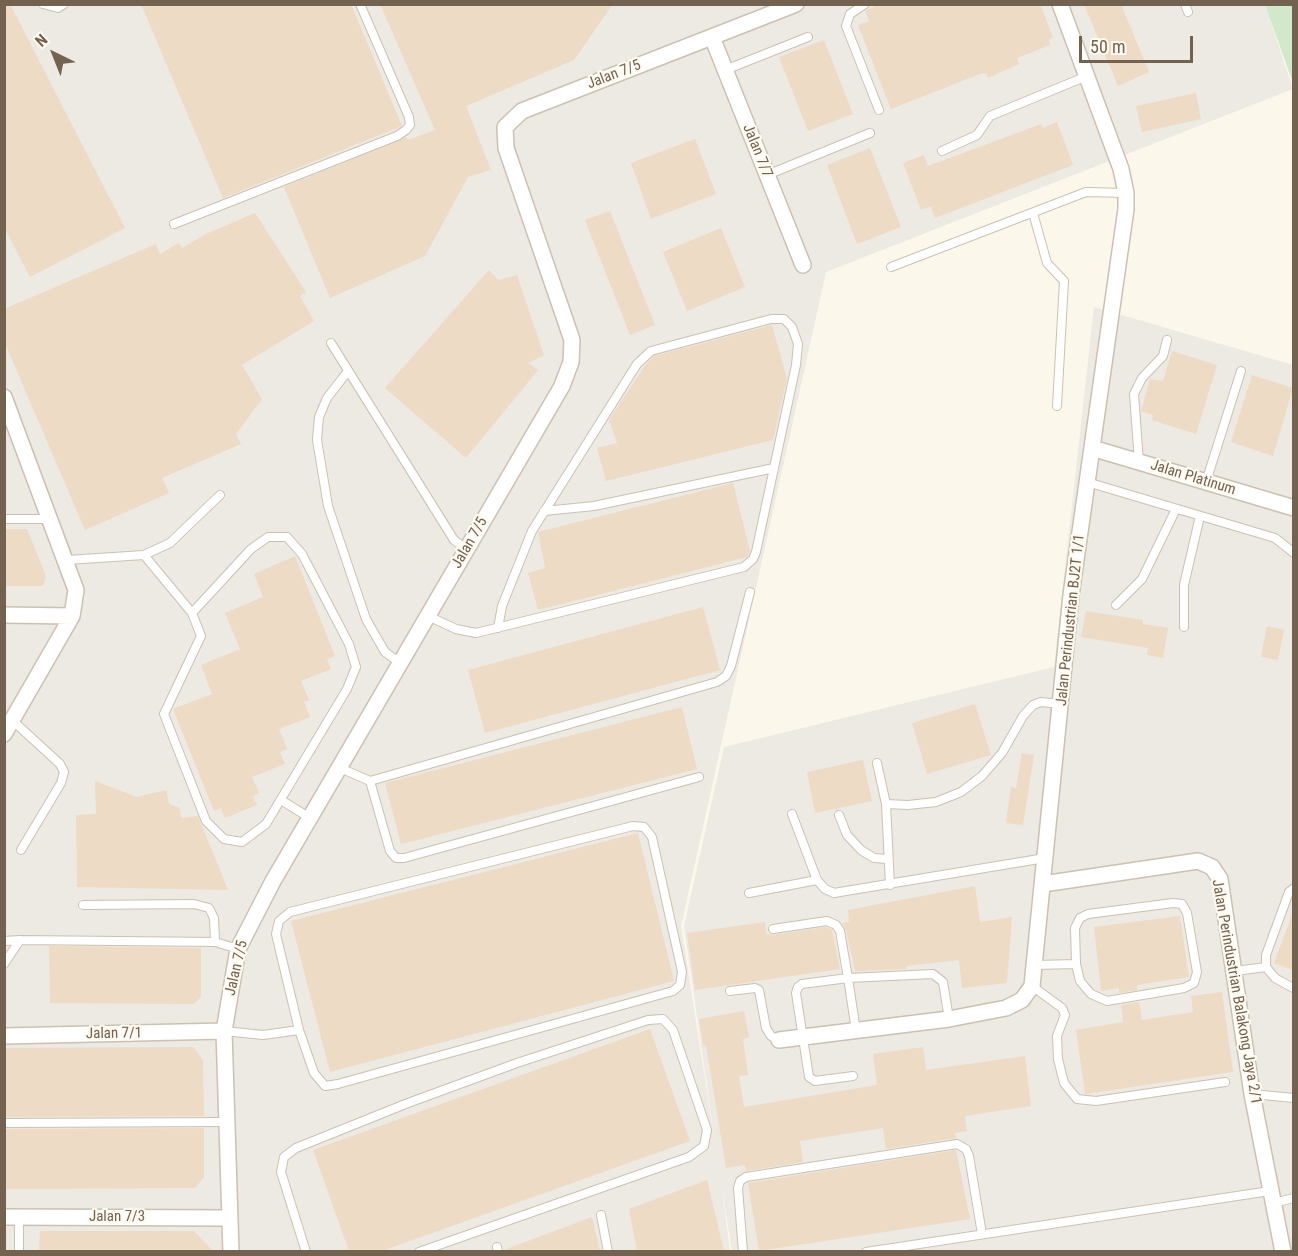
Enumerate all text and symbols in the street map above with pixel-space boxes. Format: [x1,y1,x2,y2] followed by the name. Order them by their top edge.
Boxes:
[24,24,84,84] north arrow
[1082,24,1196,62] scale bar
[31,30,51,51] text: N
[1090,36,1125,57] text: 50 m
[585,57,643,93] street label: Jalan 7/5
[738,122,776,180] street label: Jalan 7/7
[1148,456,1238,500] street label: Jalan Platinum
[448,514,492,572] street label: Jalan 7/5
[1053,533,1089,707] street label: Jalan Perindustrian BJ2T 1/1
[1207,878,1265,1106] street label: Jalan Perindustrian Balakong Jaya 2/1
[222,939,252,997] street label: Jalan 7/5
[86,1025,142,1043] street label: Jalan 7/1
[89,1208,145,1226] street label: Jalan 7/3

